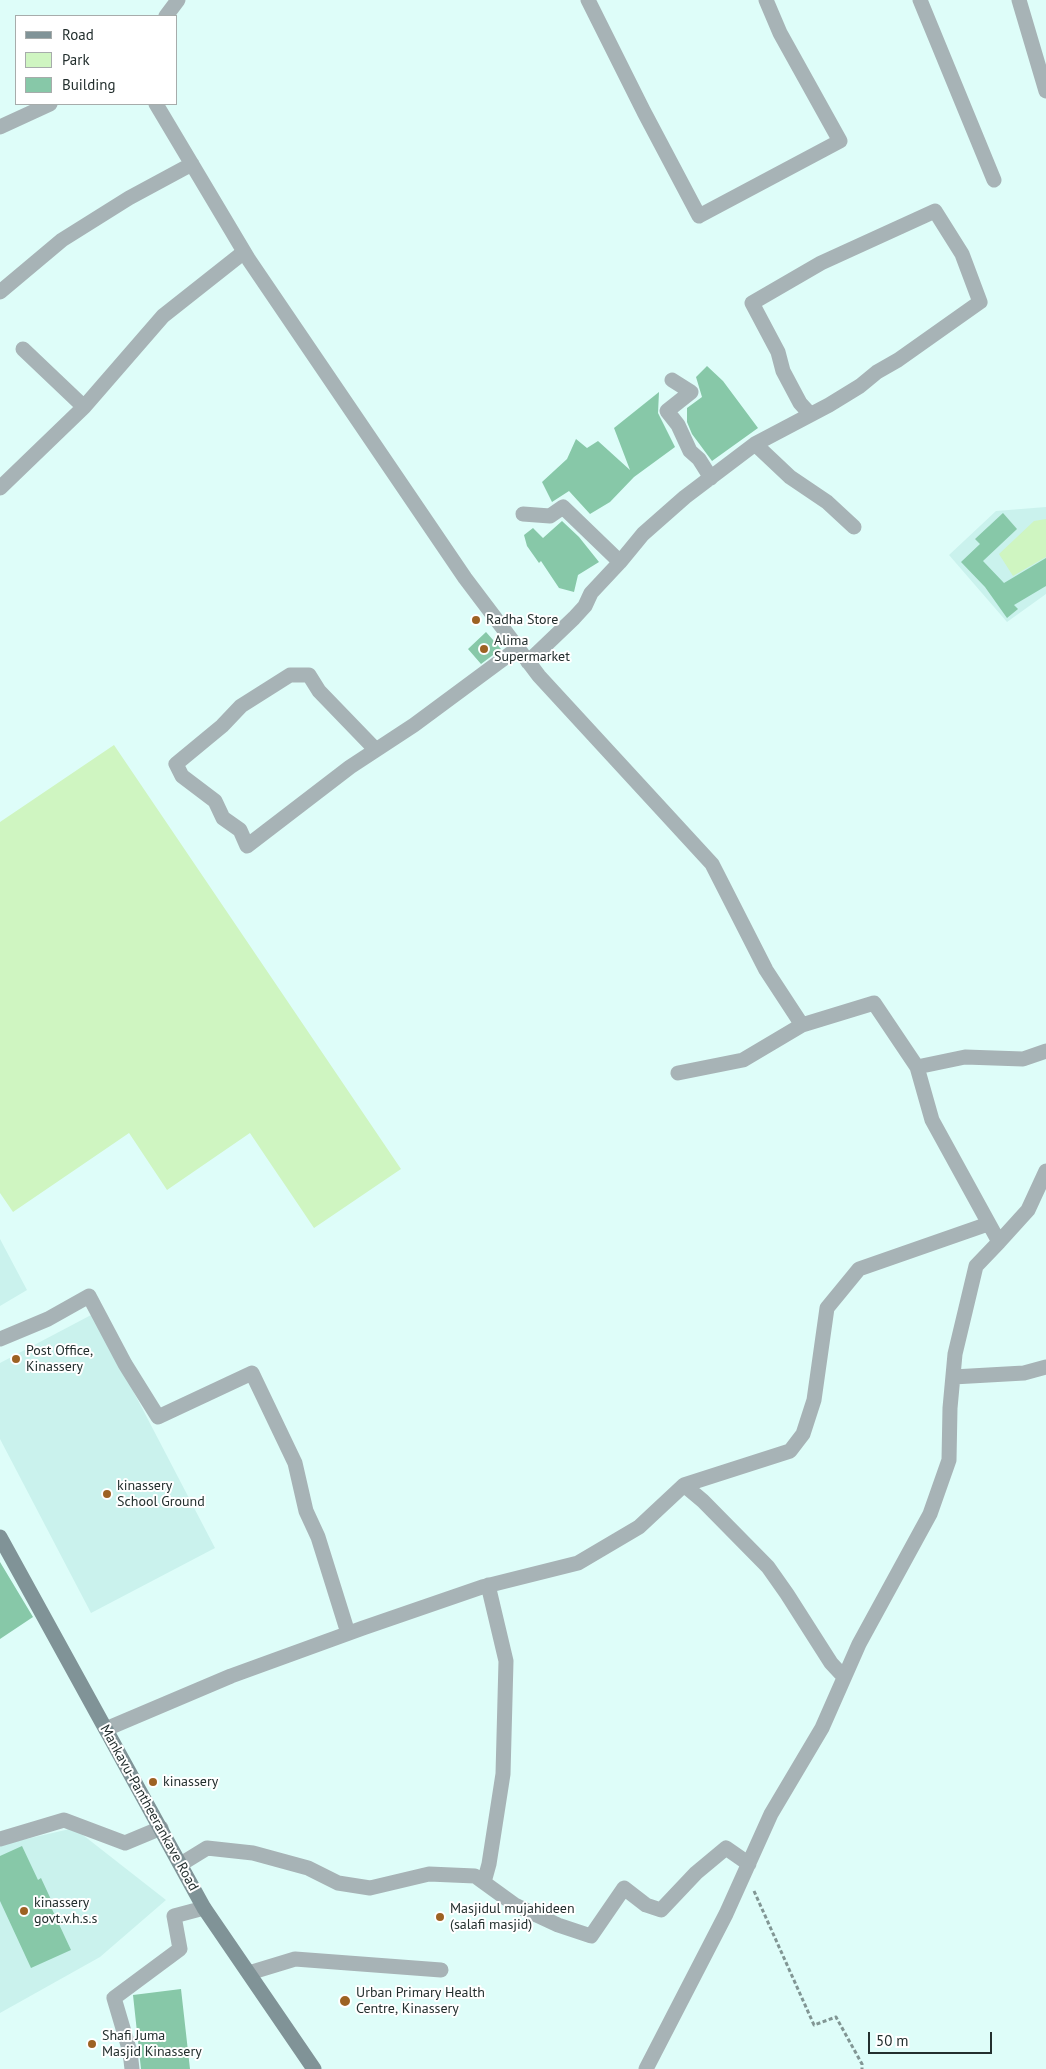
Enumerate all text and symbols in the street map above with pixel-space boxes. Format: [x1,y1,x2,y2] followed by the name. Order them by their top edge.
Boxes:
[15,15,178,105] legend
[62,25,94,44] text: Road
[62,50,90,69] text: Park
[62,75,116,94] text: Building
[486,612,558,628] place label: Radha Store
[470,614,482,626] marker: Radha Store
[494,633,570,666] place label: Alima Supermarket
[478,643,490,655] marker: Alima Supermarket
[26,1343,93,1375] place label: Post Office, Kinassery
[10,1353,22,1365] marker: Post Office, Kinassery
[117,1478,205,1510] place label: kinassery School Ground
[101,1488,113,1500] marker: kinassery School Ground
[96,1722,202,1894] street label: Mankavu-Pantheerankave Road
[163,1774,218,1790] place label: kinassery
[147,1776,159,1788] marker: kinassery
[34,1895,97,1928] place label: kinassery govt.v.h.s.s
[450,1901,575,1934] place label: Masjidul mujahideen (salafi masjid)
[18,1905,30,1917] marker: kinassery govt.v.h.s.s
[434,1911,446,1923] marker: Masjidul mujahideen (salafi masjid)
[356,1985,485,2018] place label: Urban Primary Health Centre, Kinassery
[338,1994,352,2008] marker: Urban Primary Health Centre, Kinassery
[871,2022,995,2054] scale bar
[102,2028,202,2060] place label: Shafi Juma Masjid Kinassery
[876,2031,909,2050] text: 50 m
[86,2038,98,2050] marker: Shafi Juma Masjid Kinassery

